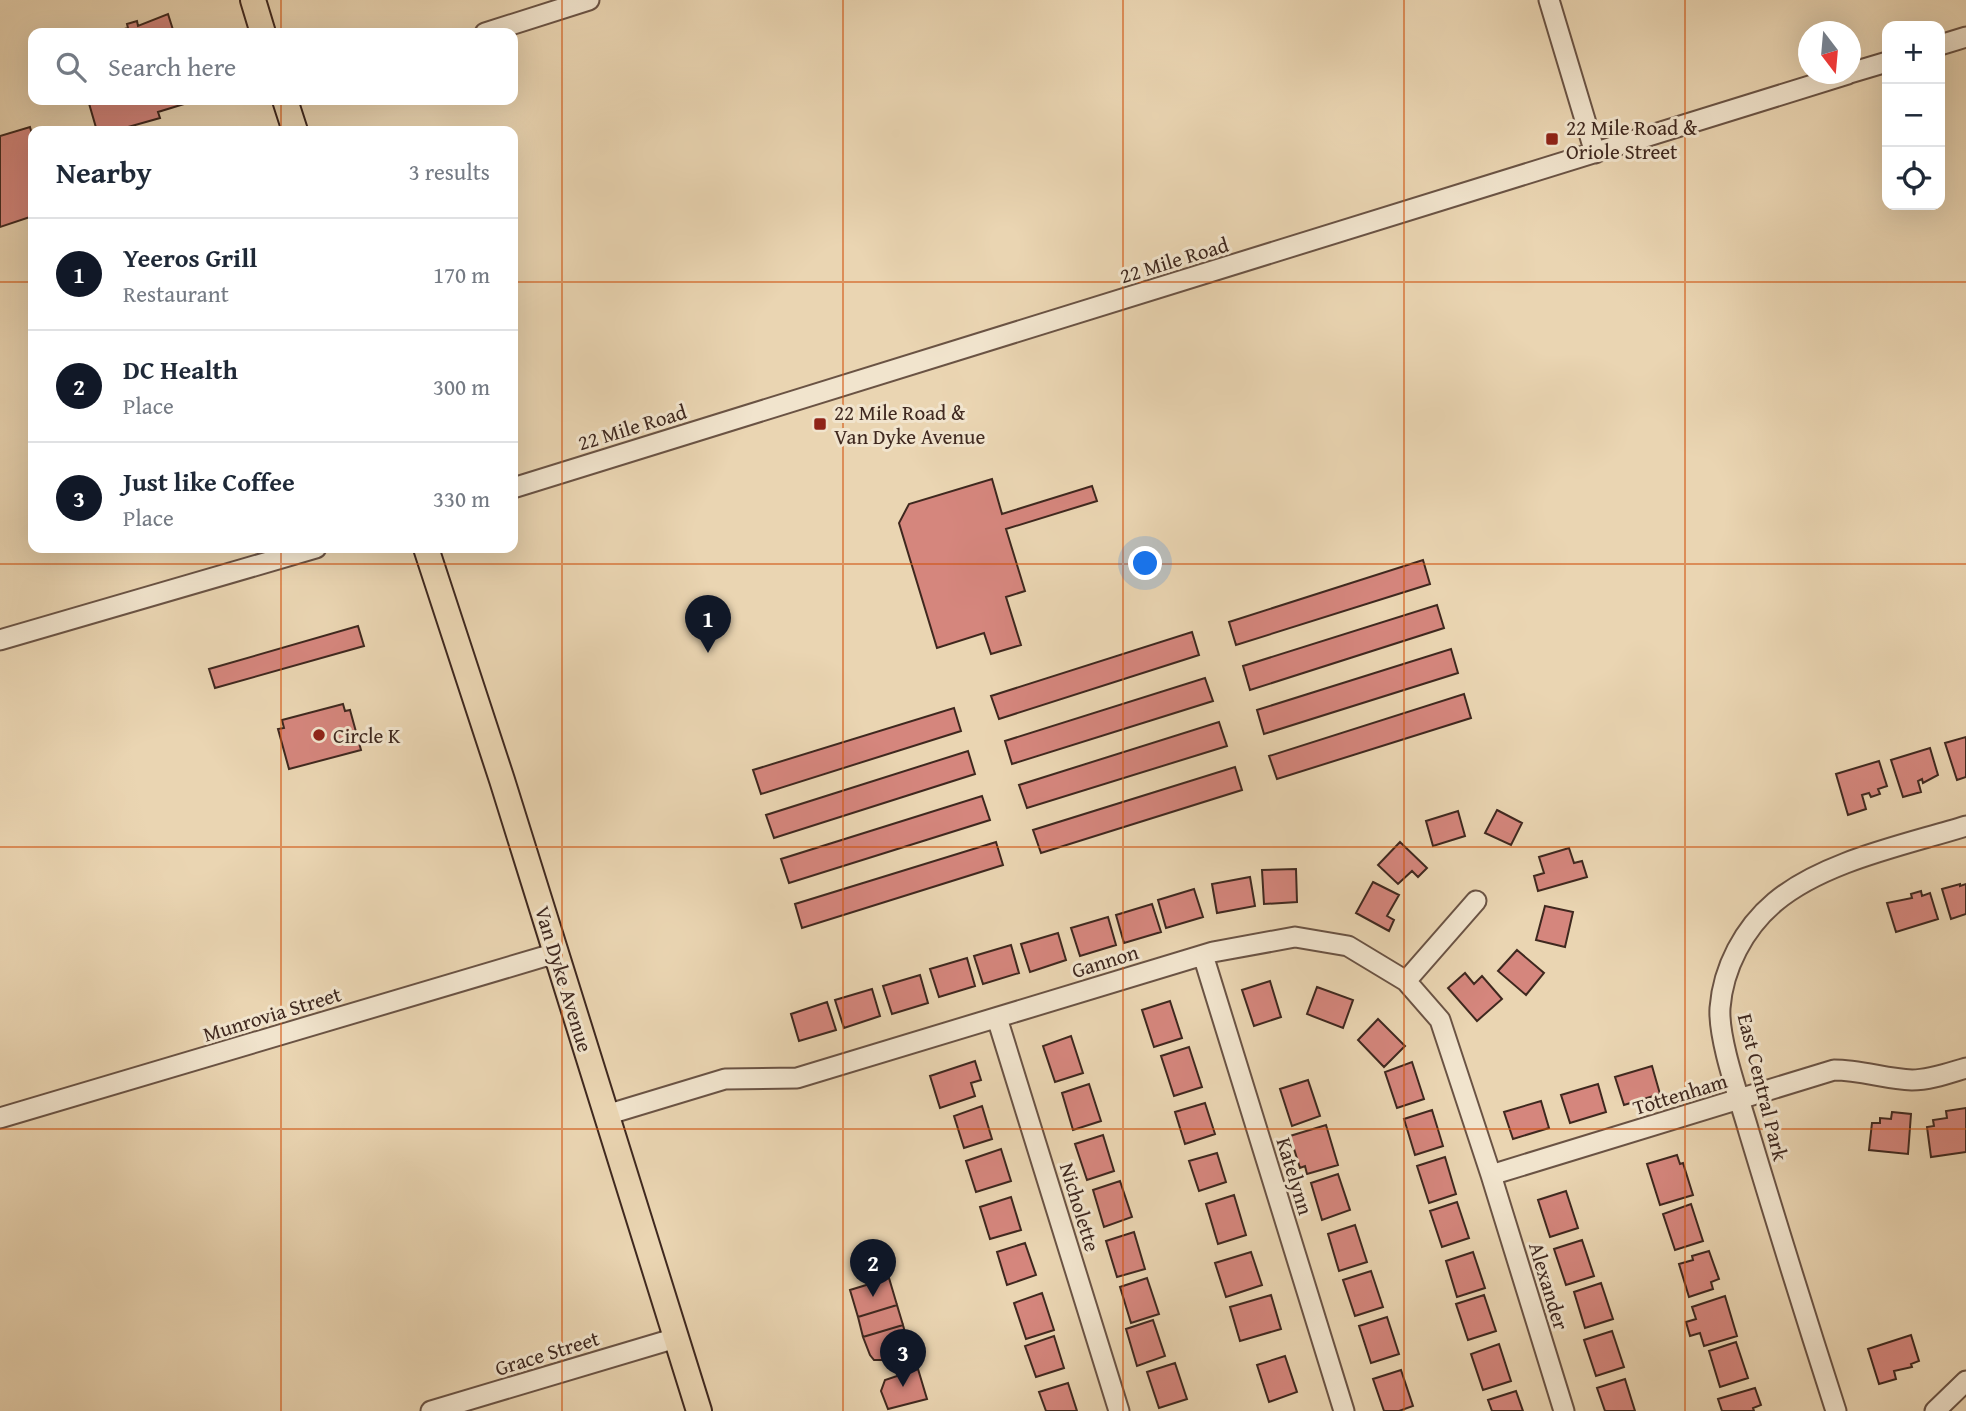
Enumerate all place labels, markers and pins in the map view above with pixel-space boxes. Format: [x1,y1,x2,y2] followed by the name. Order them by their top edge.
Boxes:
[1566,112,1698,167] place label: 22 Mile Road & Oriole Street
[1544,131,1560,147] marker: 22 Mile Road & Oriole Street
[834,397,985,452] place label: 22 Mile Road & Van Dyke Avenue
[812,416,828,432] marker: 22 Mile Road & Van Dyke Avenue
[685,595,731,653] pin: 1
[333,720,401,751] place label: Circle K
[311,727,327,743] marker: Circle K
[850,1239,896,1297] pin: 2
[880,1329,926,1387] pin: 3

